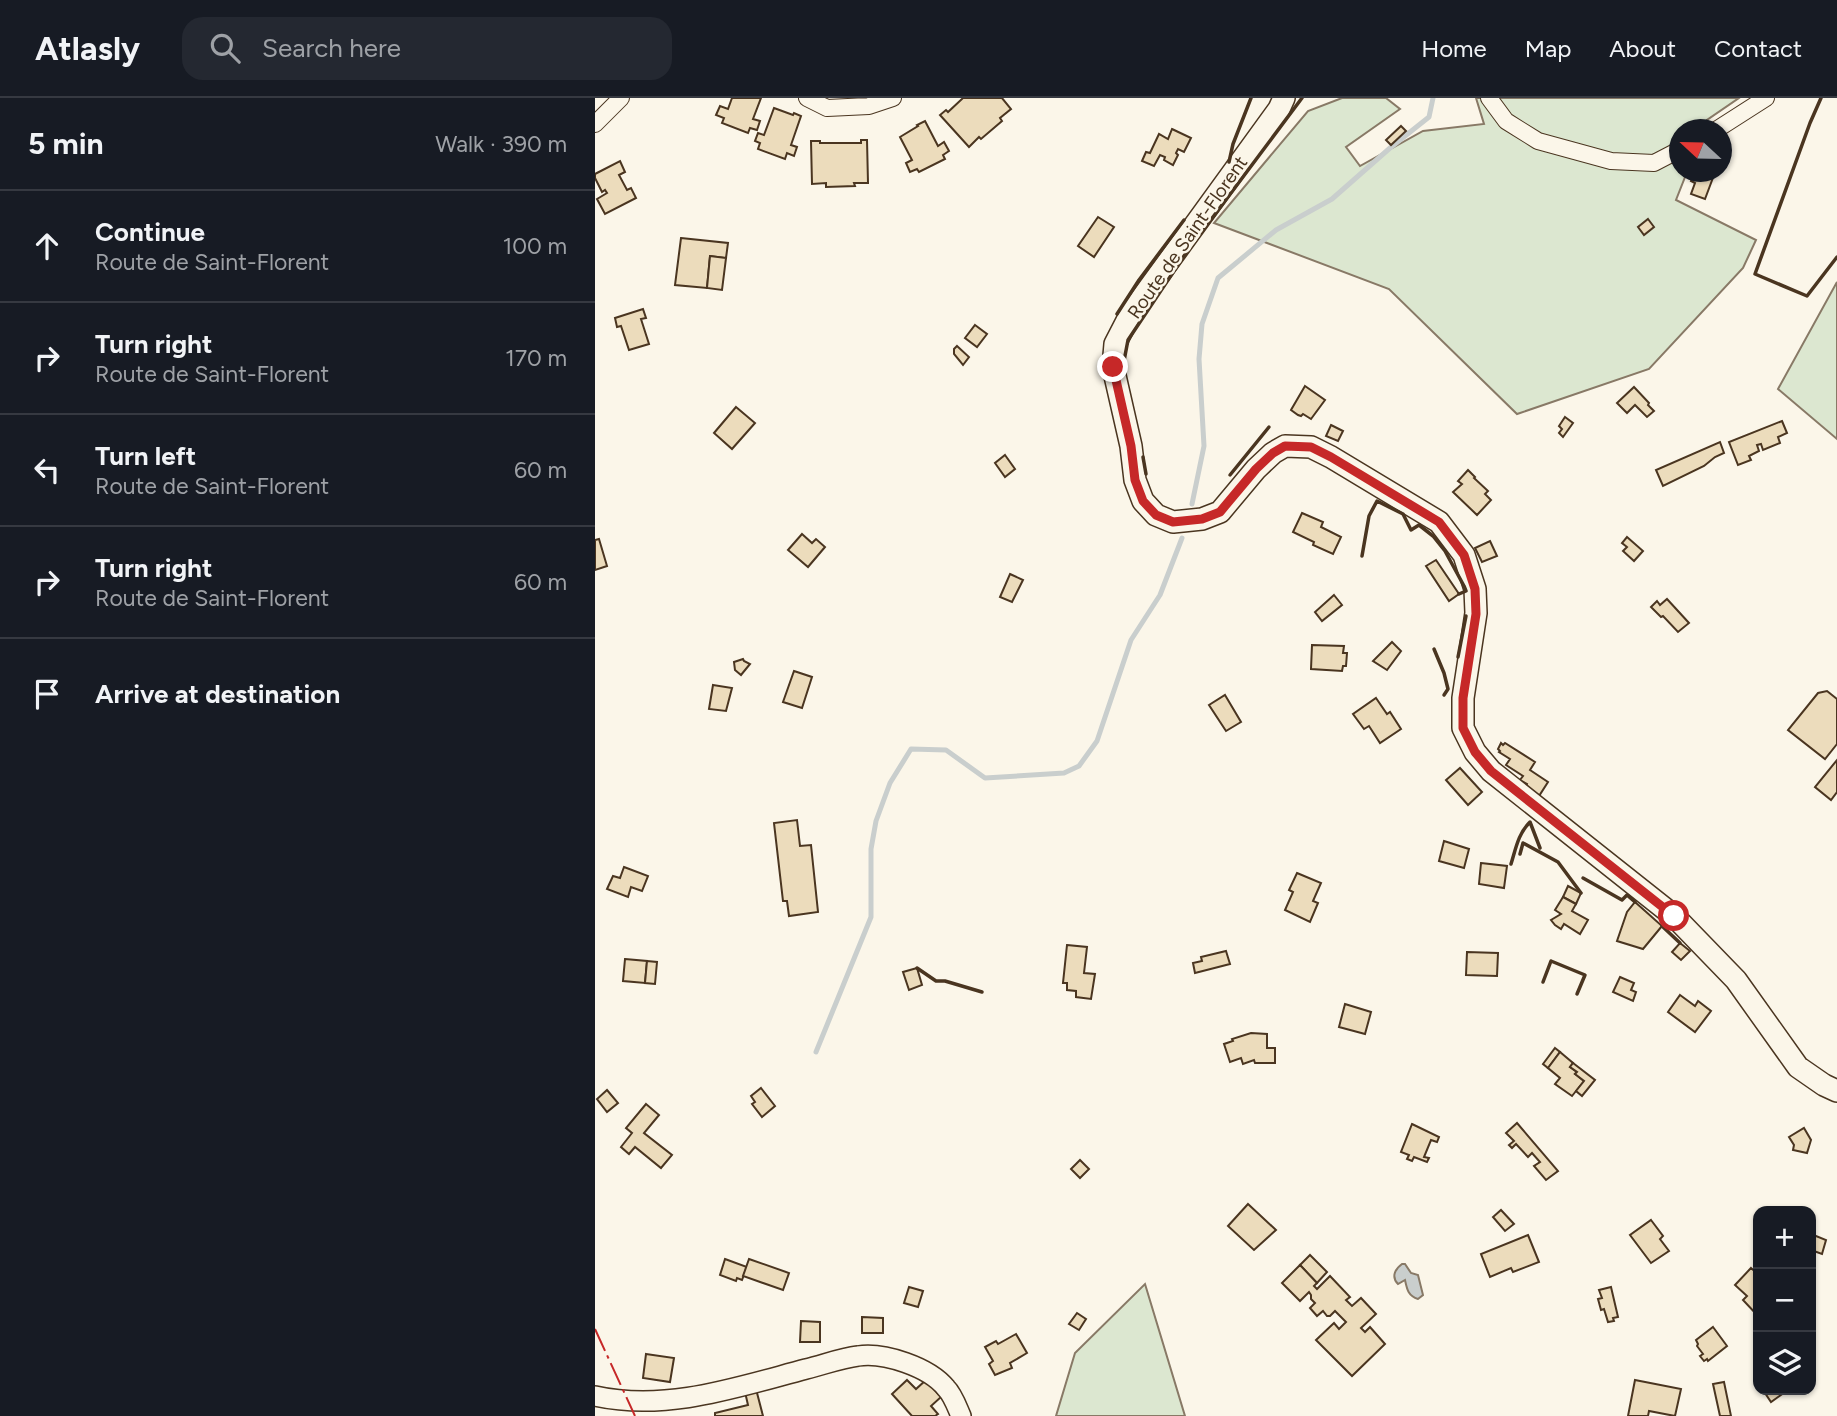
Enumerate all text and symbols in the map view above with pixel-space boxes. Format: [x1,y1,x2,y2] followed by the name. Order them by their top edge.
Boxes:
[182,17,672,80] search box
[35,29,140,68] text: Atlasly
[206,29,244,67] icon: search
[262,32,401,64] text: Search here
[1421,34,1487,63] text: Home
[1525,34,1571,63] text: Map
[1609,34,1676,63] text: About
[1714,34,1802,63] text: Contact
[1669,119,1732,182] north arrow
[28,125,104,162] text: 5 min
[435,130,567,158] text: Walk · 390 m
[1122,151,1252,323] street label: Route de Saint-Florent
[95,216,205,248] text: Continue
[28,227,66,265] icon: ahead
[503,232,567,260] text: 100 m
[95,248,329,276] text: Route de Saint-Florent
[95,328,212,360] text: Turn right
[28,339,66,377] icon: right
[505,344,567,372] text: 170 m
[1097,351,1128,382] route end
[95,360,329,388] text: Route de Saint-Florent
[95,440,196,472] text: Turn left
[28,451,66,489] icon: left
[514,456,567,484] text: 60 m
[95,472,329,500] text: Route de Saint-Florent
[95,552,212,584] text: Turn right
[28,563,66,601] icon: right
[514,568,567,596] text: 60 m
[95,584,329,612] text: Route de Saint-Florent
[28,675,66,713] icon: arrive
[95,678,340,710] text: Arrive at destination
[1658,900,1689,931] route start
[1753,1206,1816,1395] map controls
[1753,1206,1816,1269] button: +
[1753,1269,1816,1332] button: −
[1753,1332,1816,1395] button: layers

